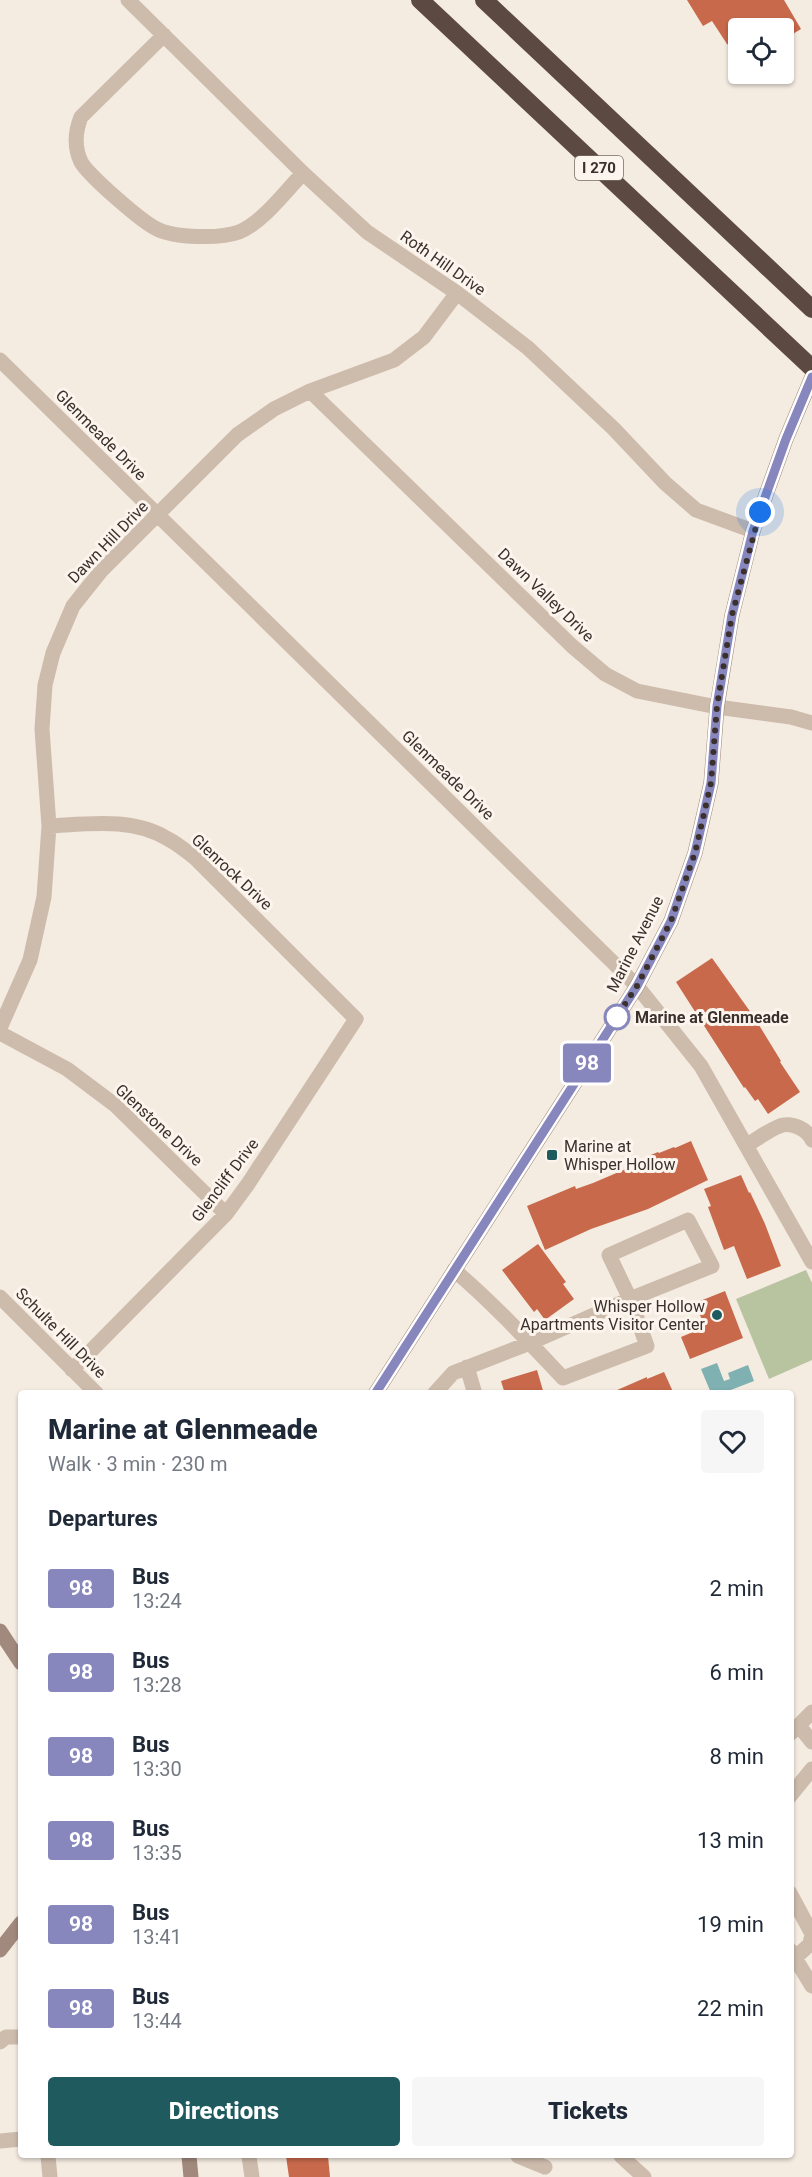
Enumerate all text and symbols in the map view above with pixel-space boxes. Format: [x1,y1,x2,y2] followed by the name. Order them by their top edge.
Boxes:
[728,18,794,84] map controls
[728,18,794,84] button: locate
[575,156,623,180] road number: I 270
[397,227,489,299] street label: Roth Hill Drive
[52,386,150,484] street label: Glenmeade Drive
[64,497,152,587] street label: Dawn Hill Drive
[745,497,775,527] your location
[494,544,598,646] street label: Dawn Valley Drive
[398,726,498,824] street label: Glenmeade Drive
[188,830,276,914] street label: Glenrock Drive
[603,893,667,995] street label: Marine Avenue
[604,1004,630,1030] marker: Marine at Glenmeade
[635,1008,789,1027] place label: Marine at Glenmeade
[560,1044,614,1082] line badge: 98
[575,1051,599,1075] text: 98
[112,1080,206,1170] street label: Glenstone Drive
[188,1135,262,1225] street label: Glencliff Drive
[564,1137,675,1174] place label: Marine at Whisper Hollow
[545,1148,559,1162] marker: Marine at Whisper Hollow
[12,1284,110,1382] street label: Schulte Hill Drive
[520,1297,706,1334] place label: Whisper Hollow Apartments Visitor Center
[710,1308,724,1322] marker: Whisper Hollow Apartments Visitor Center
[701,1410,764,1473] button: heart
[48,1413,318,1446] text: Marine at Glenmeade
[48,1452,227,1476] text: Walk · 3 min · 230 m
[48,1506,158,1531] text: Departures
[132,1564,170,1589] text: Bus
[69,1576,93,1600] text: 98
[709,1576,764,1601] text: 2 min
[132,1589,182,1613] text: 13:24
[132,1648,170,1673] text: Bus
[69,1660,93,1684] text: 98
[709,1660,764,1685] text: 6 min
[132,1673,182,1697] text: 13:28
[132,1732,170,1757] text: Bus
[69,1744,93,1768] text: 98
[709,1744,764,1769] text: 8 min
[132,1757,182,1781] text: 13:30
[132,1816,170,1841] text: Bus
[69,1828,93,1852] text: 98
[697,1828,764,1853] text: 13 min
[132,1841,182,1865] text: 13:35
[132,1900,170,1925] text: Bus
[69,1912,93,1936] text: 98
[697,1912,764,1937] text: 19 min
[132,1925,182,1949] text: 13:41
[132,1984,170,2009] text: Bus
[69,1996,93,2020] text: 98
[697,1996,764,2021] text: 22 min
[132,2009,182,2033] text: 13:44
[48,2077,400,2146] button: Directions
[412,2077,764,2146] button: Tickets

